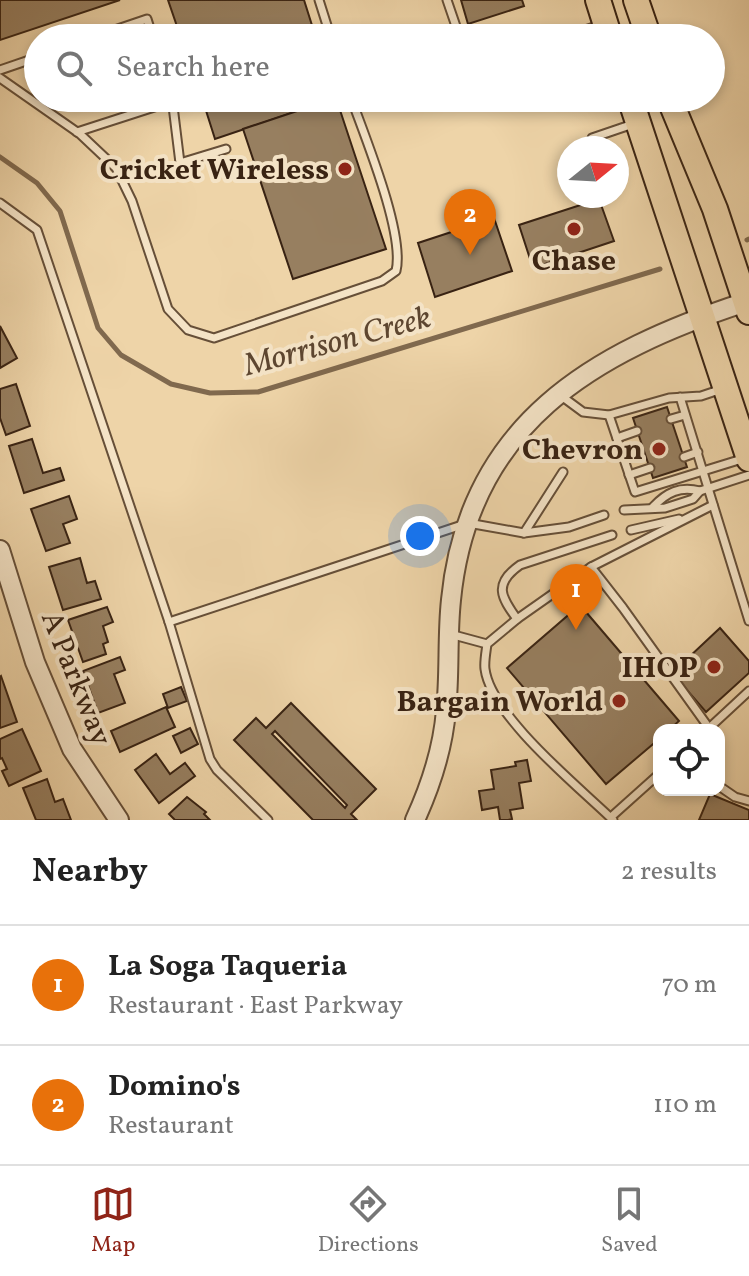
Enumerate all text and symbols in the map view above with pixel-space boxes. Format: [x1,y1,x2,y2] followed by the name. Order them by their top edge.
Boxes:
[24,24,725,112] search box
[52,46,96,90] icon: search
[116,47,270,89] text: Search here
[557,136,629,208] north arrow
[100,150,329,192] place label: Cricket Wireless
[336,160,354,178] marker: Cricket Wireless
[444,189,496,255] pin: 2
[565,220,583,238] marker: Chase
[532,241,616,283] place label: Chase
[238,297,436,389] water label: Morrison Creek
[522,430,643,472] place label: Chevron
[650,440,668,458] marker: Chevron
[400,516,440,556] your location
[550,564,602,630] pin: 1
[29,605,121,752] street label: A Parkway
[622,648,698,690] place label: IHOP
[705,658,723,676] marker: IHOP
[396,682,603,724] place label: Bargain World
[610,692,628,710] marker: Bargain World
[653,724,725,796] map controls
[653,724,725,796] button: locate
[32,849,148,896] text: Nearby
[621,854,717,890] text: 2 results
[108,946,348,988] text: La Soga Taqueria
[53,967,63,1003] text: 1
[662,967,717,1003] text: 70 m
[108,988,403,1024] text: Restaurant · East Parkway
[108,1066,241,1108] text: Domino's
[51,1087,65,1123] text: 2
[653,1087,717,1123] text: 110 m
[108,1108,234,1144] text: Restaurant
[91,1182,135,1261] tab: Map
[318,1182,419,1261] tab: Directions
[601,1182,658,1261] tab: Saved

